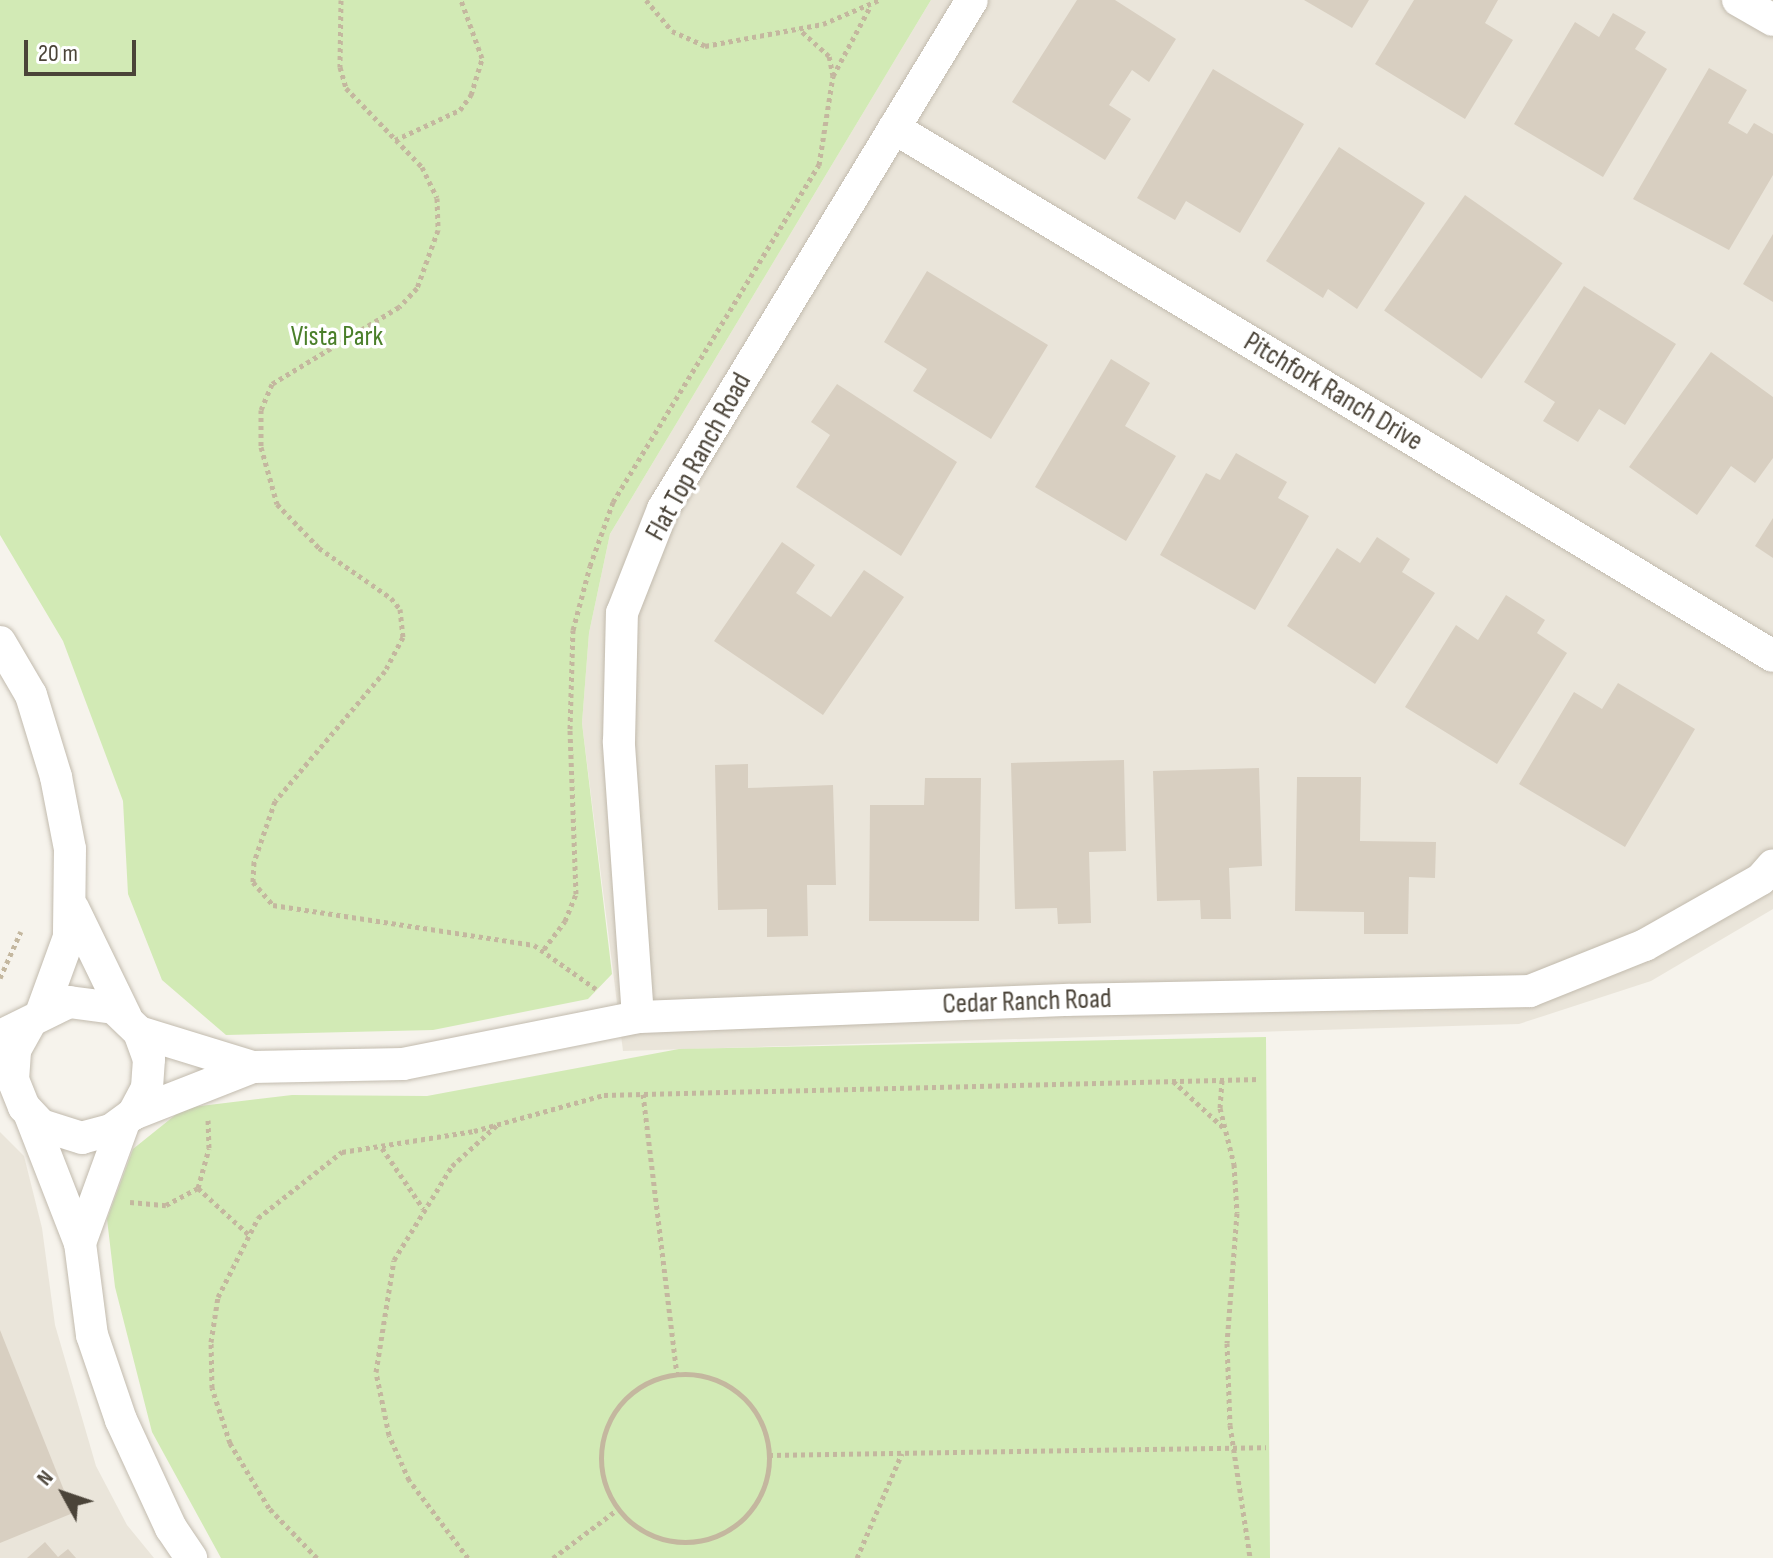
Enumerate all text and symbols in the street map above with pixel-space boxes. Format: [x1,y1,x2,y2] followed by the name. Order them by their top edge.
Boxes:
[28,24,140,74] scale bar
[38,39,78,68] text: 20 m
[291,320,383,354] park label: Vista Park
[1237,325,1429,459] street label: Pitchfork Ranch Drive
[639,367,759,547] street label: Flat Top Ranch Road
[942,982,1112,1022] street label: Cedar Ranch Road
[24,1454,104,1534] north arrow
[31,1465,59,1491] text: N

